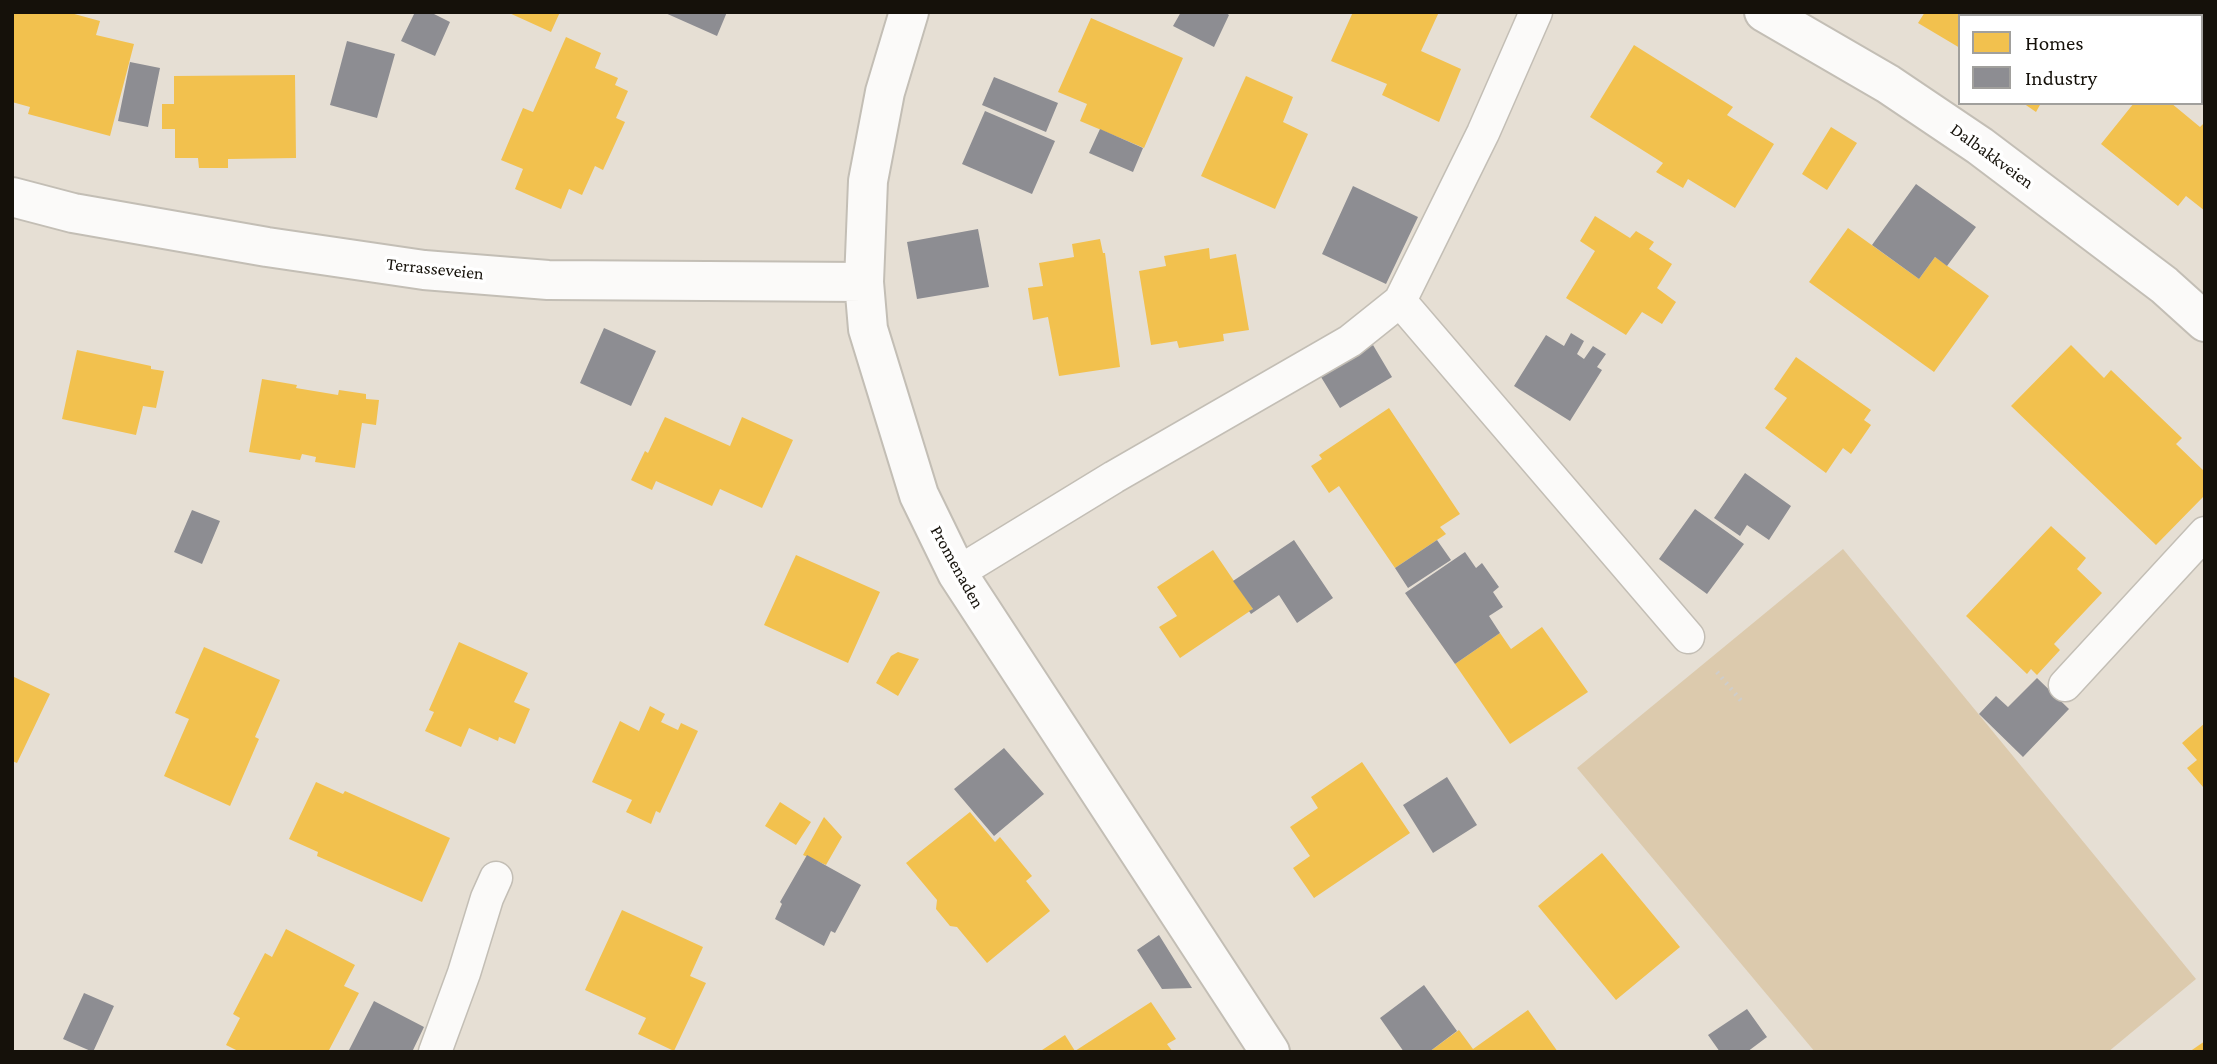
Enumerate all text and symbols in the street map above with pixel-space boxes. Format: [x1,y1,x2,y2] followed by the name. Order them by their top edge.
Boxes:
[1958,14,2203,105] legend
[2025,31,2084,55] text: Homes
[2025,66,2097,90] text: Industry
[1946,118,2038,194] street label: Dalbakkveien
[385,253,485,285] street label: Terrasseveien
[925,522,989,612] street label: Promenaden

